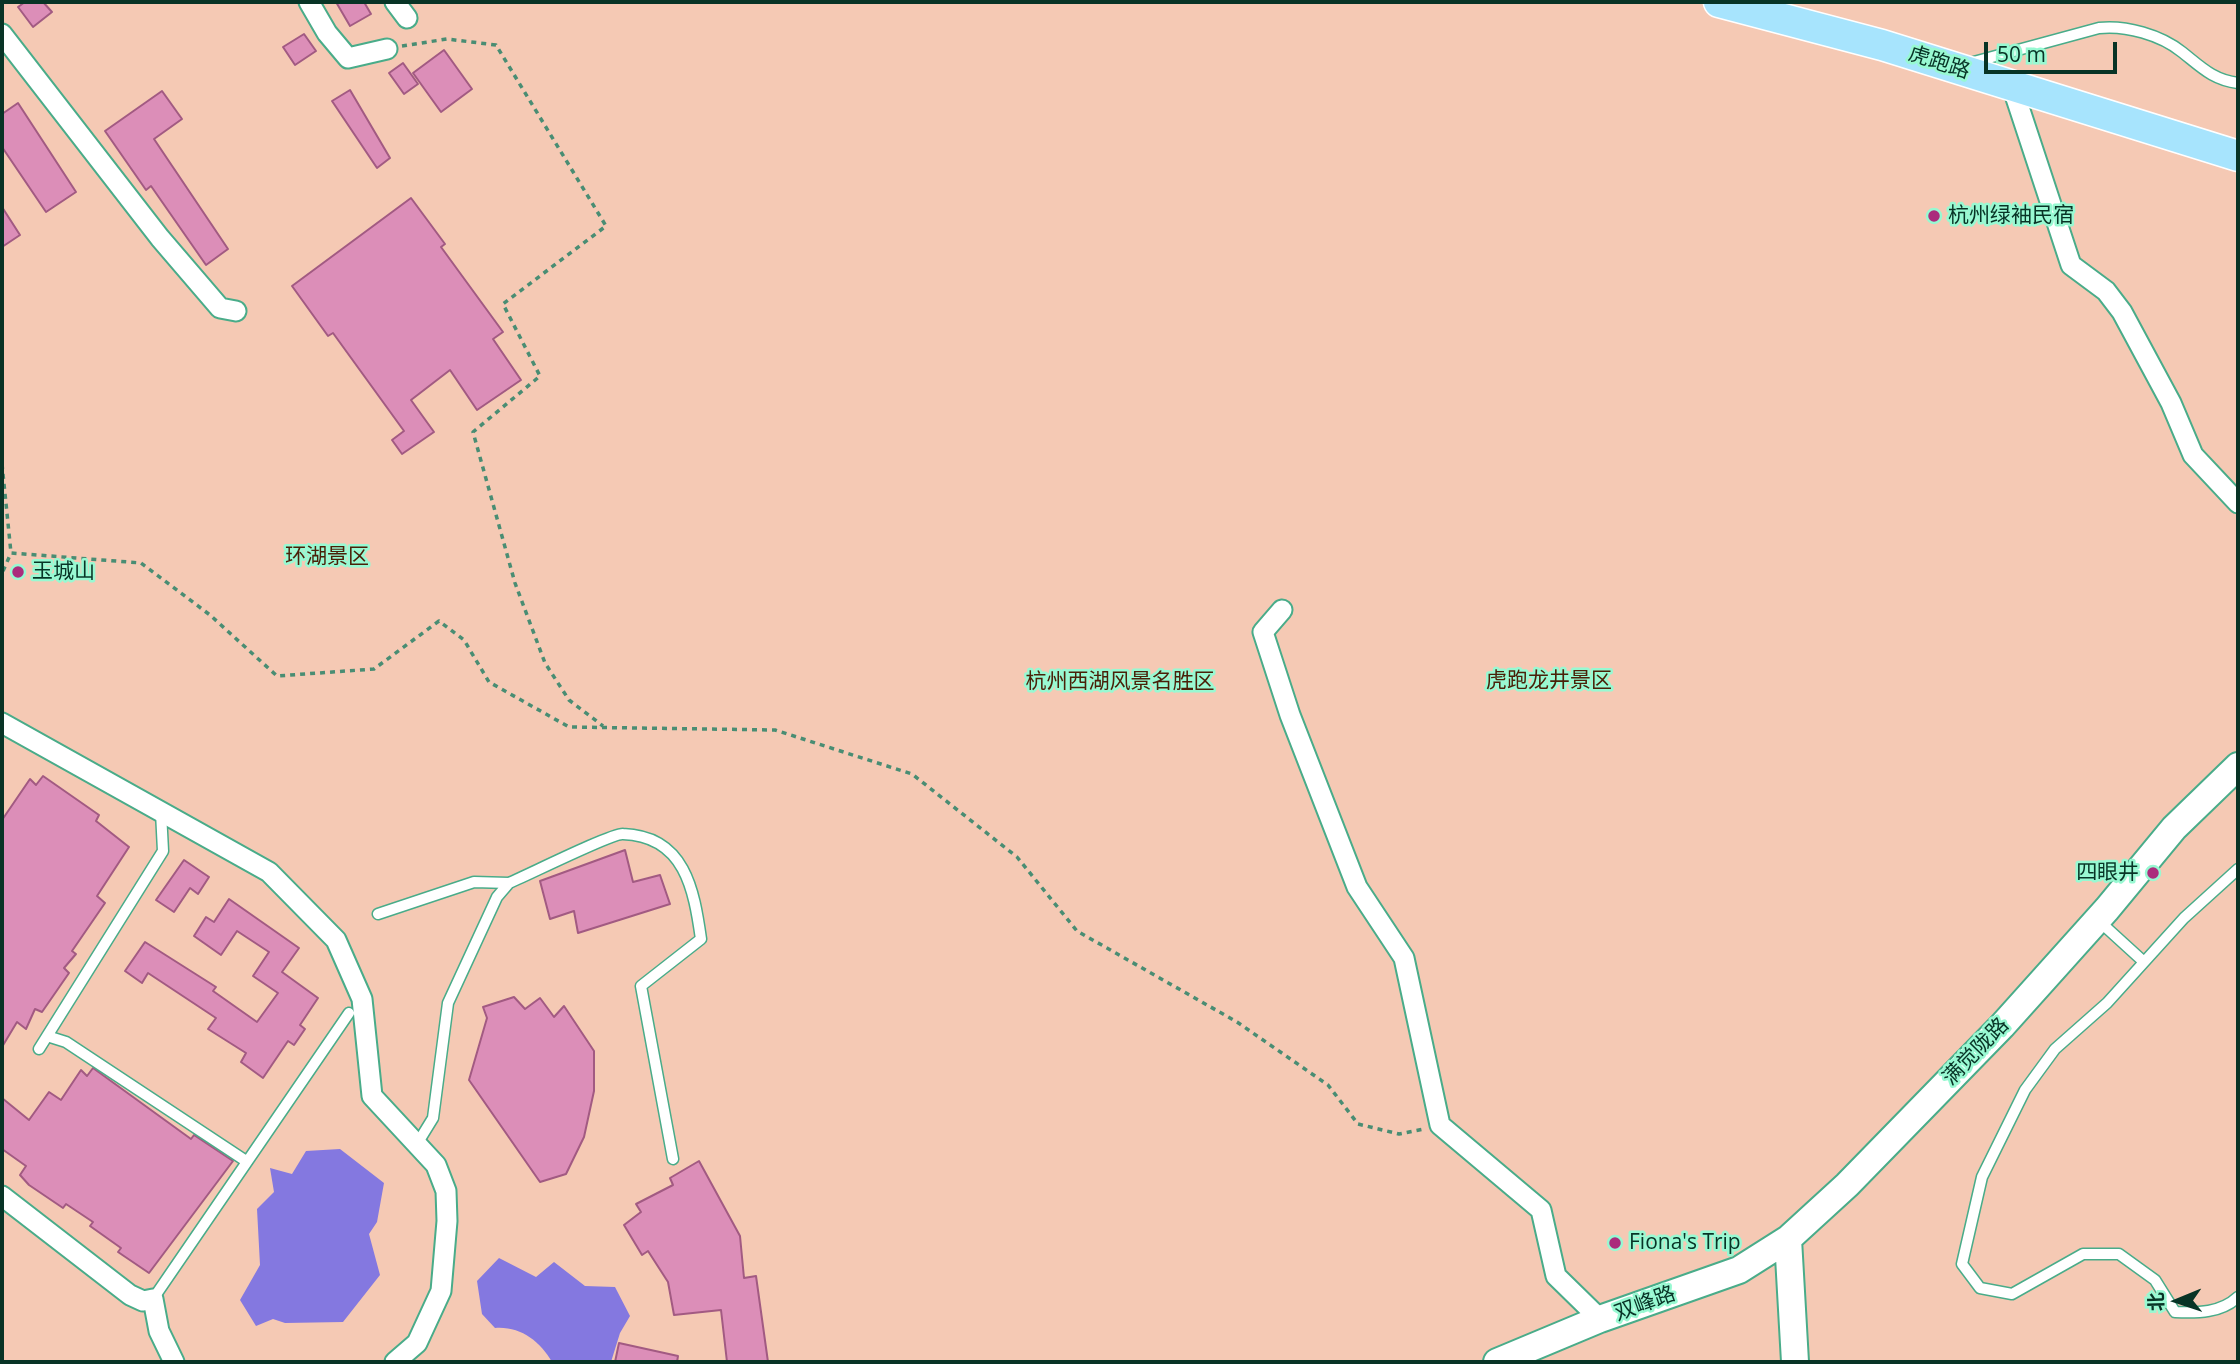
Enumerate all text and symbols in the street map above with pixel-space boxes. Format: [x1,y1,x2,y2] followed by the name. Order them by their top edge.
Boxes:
[1988,28,2121,72] scale bar
[1997,40,2046,68] text: 50 m
[1905,41,1973,85] street label: 虎跑路
[1948,203,2074,229] place label: 杭州绿袖民宿
[1926,208,1942,224] marker: 杭州绿袖民宿
[285,544,369,570] park label: 环湖景区
[32,559,95,585] place label: 玉城山
[10,564,26,580] marker: 玉城山
[1486,668,1612,694] park label: 虎跑龙井景区
[1026,669,1214,695] park label: 杭州西湖风景名胜区
[2076,860,2139,886] place label: 四眼井
[2145,865,2161,881] marker: 四眼井
[1938,1013,2014,1091] street label: 满觉陇路
[1629,1230,1741,1256] place label: Fiona's Trip
[1607,1235,1623,1251] marker: Fiona's Trip
[2142,1266,2212,1336] north arrow
[1611,1281,1679,1327] street label: 双峰路
[2143,1292,2169,1312] text: 北

